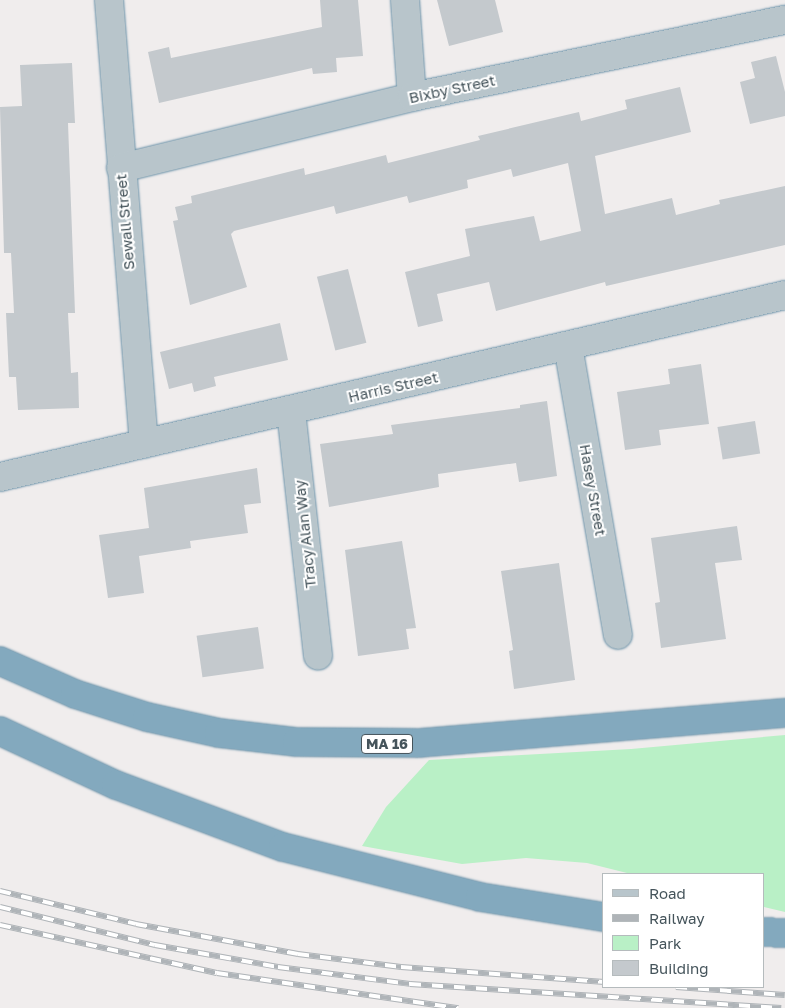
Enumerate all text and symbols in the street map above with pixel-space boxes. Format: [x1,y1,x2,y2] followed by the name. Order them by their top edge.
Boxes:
[407,71,497,107] street label: Bixby Street
[112,173,138,271] street label: Sewall Street
[346,368,440,406] street label: Harris Street
[576,443,610,537] street label: Hasey Street
[290,479,320,589] street label: Tracy Alan Way
[361,732,413,756] road number: MA 16
[602,873,765,988] legend
[649,884,686,902] text: Road
[649,909,705,927] text: Railway
[649,934,681,952] text: Park
[649,959,709,977] text: Building

